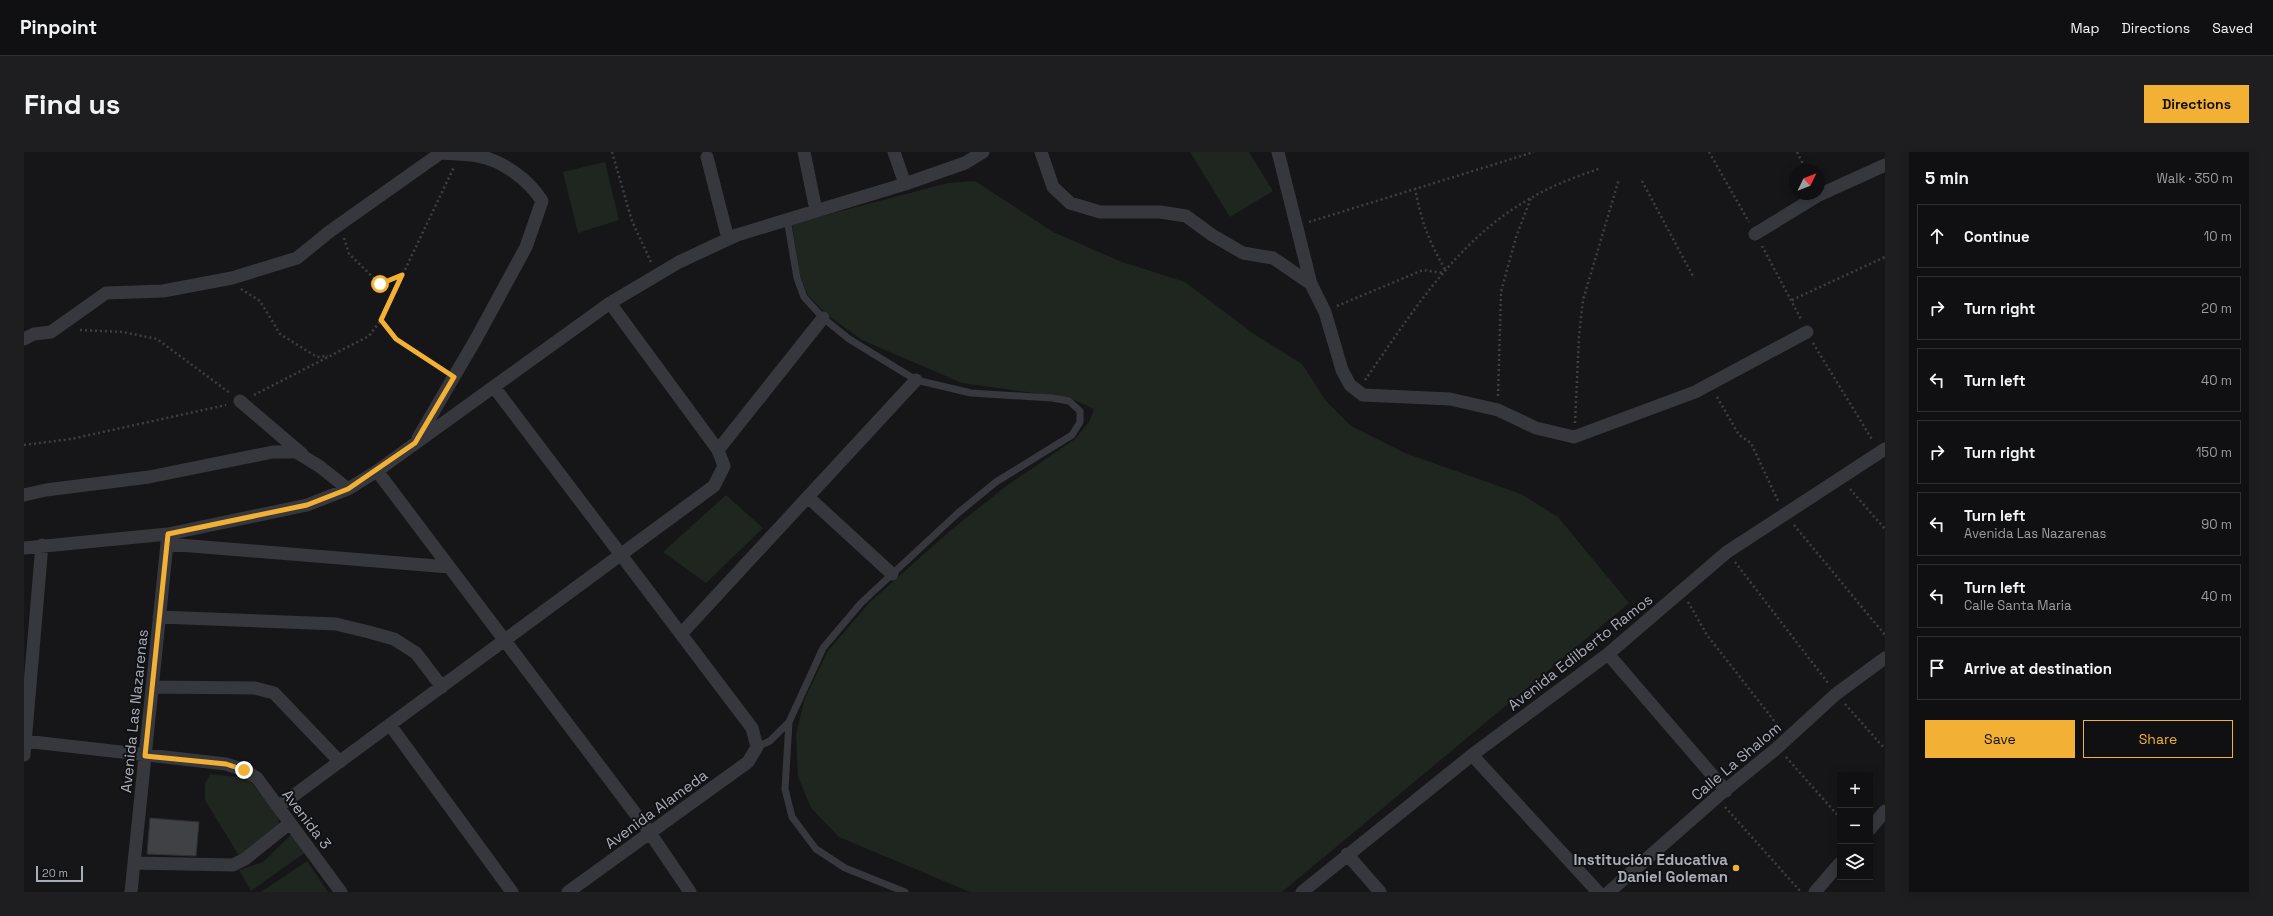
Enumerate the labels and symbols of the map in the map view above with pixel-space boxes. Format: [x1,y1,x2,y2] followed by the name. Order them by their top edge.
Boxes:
[1789,164,1825,200] north arrow
[371,275,389,293] route start
[1504,590,1656,714] street label: Avenida Edilberto Ramos
[116,628,152,794] street label: Avenida Las Nazarenas
[1687,718,1785,804] street label: Calle La Shalom
[235,761,253,779] route end
[601,765,711,853] street label: Avenida Alameda
[278,785,336,853] street label: Avenida 3
[1574,850,1728,886] place label: Institución Educativa Daniel Goleman
[1731,863,1741,873] marker: Institución Educativa Daniel Goleman
[36,864,83,883] scale bar

